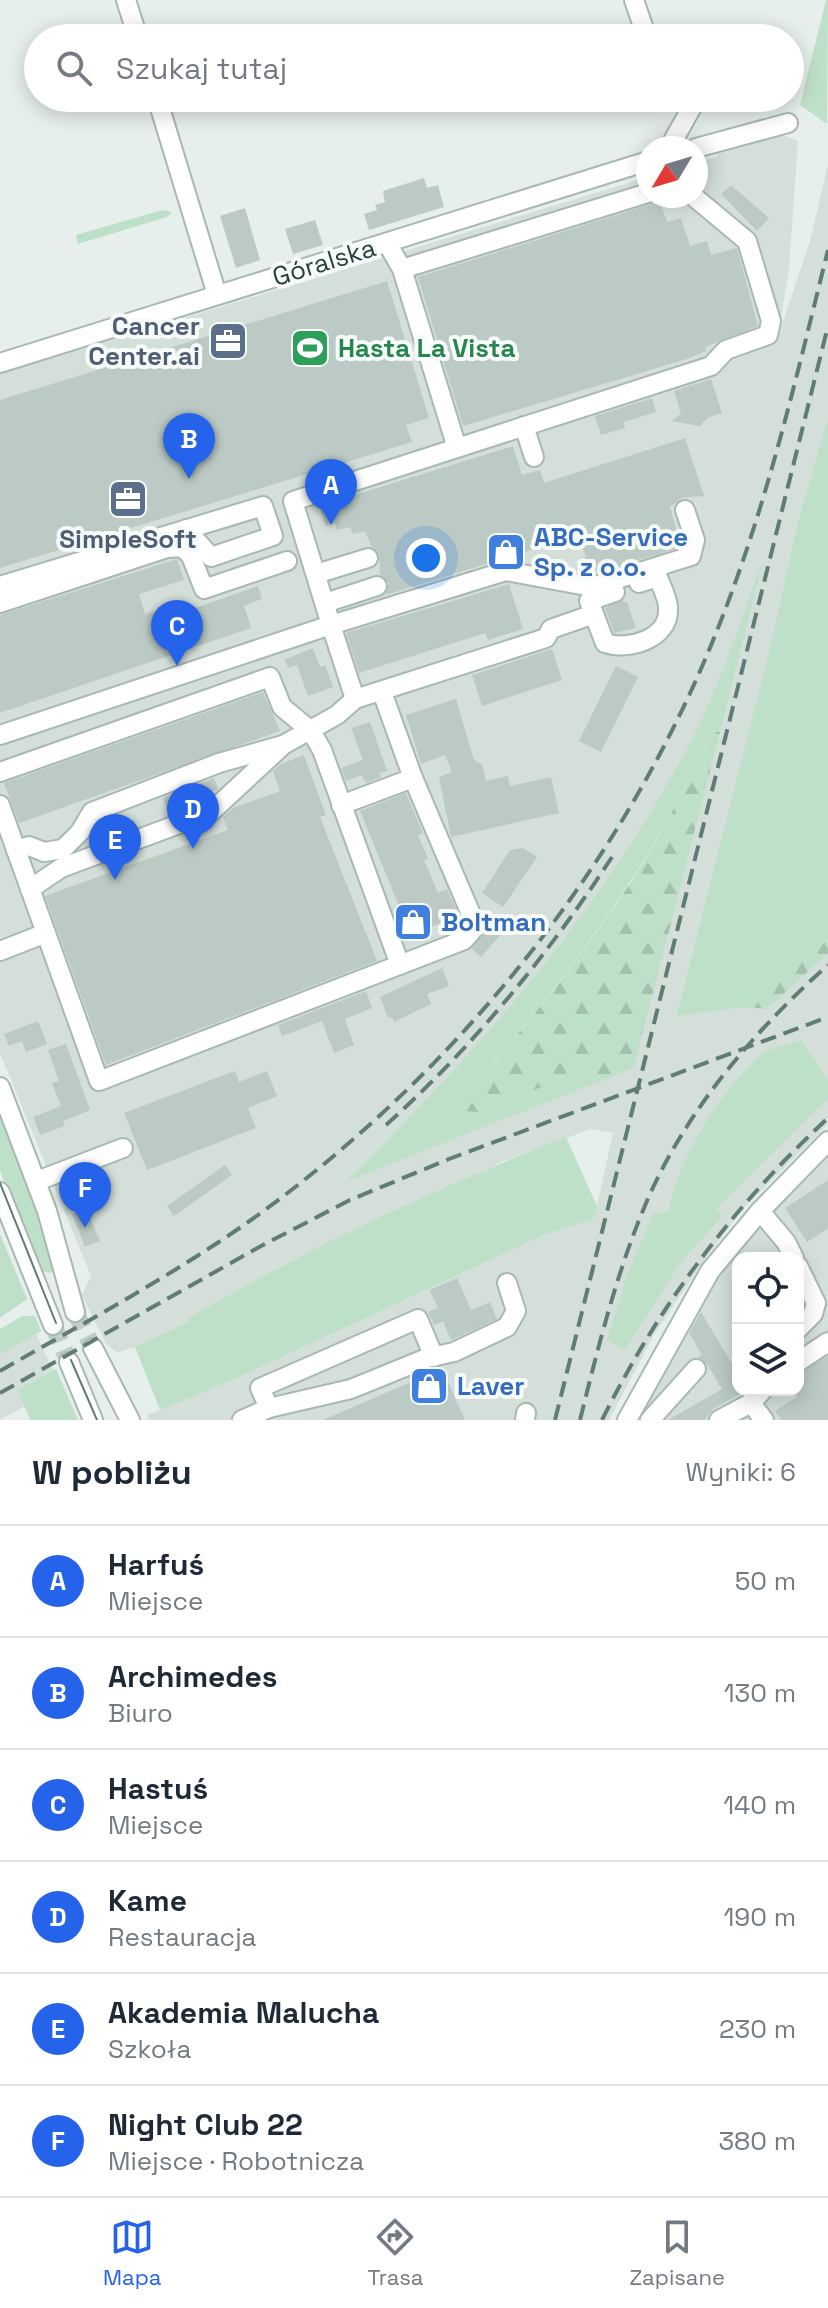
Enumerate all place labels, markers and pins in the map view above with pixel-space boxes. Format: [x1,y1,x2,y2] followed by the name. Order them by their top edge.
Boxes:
[88,309,200,373] place label: Cancer Center.ai
[207,320,249,362] office icon: Cancer Center.ai
[289,327,331,369] sports icon: Hasta La Vista
[338,331,515,365] place label: Hasta La Vista
[163,413,215,479] pin: B
[305,459,357,525] pin: A
[107,478,149,520] office icon: SimpleSoft
[534,520,688,584] place label: ABC-Service Sp. z o.o.
[59,522,197,556] place label: SimpleSoft
[485,531,527,573] shop icon: ABC-Service Sp. z o.o.
[151,600,203,666] pin: C
[167,783,219,849] pin: D
[89,814,141,880] pin: E
[392,901,434,943] shop icon: Boltman
[441,905,546,939] place label: Boltman
[59,1162,111,1228] pin: F
[408,1365,450,1407] shop icon: Laver
[457,1369,525,1403] place label: Laver

